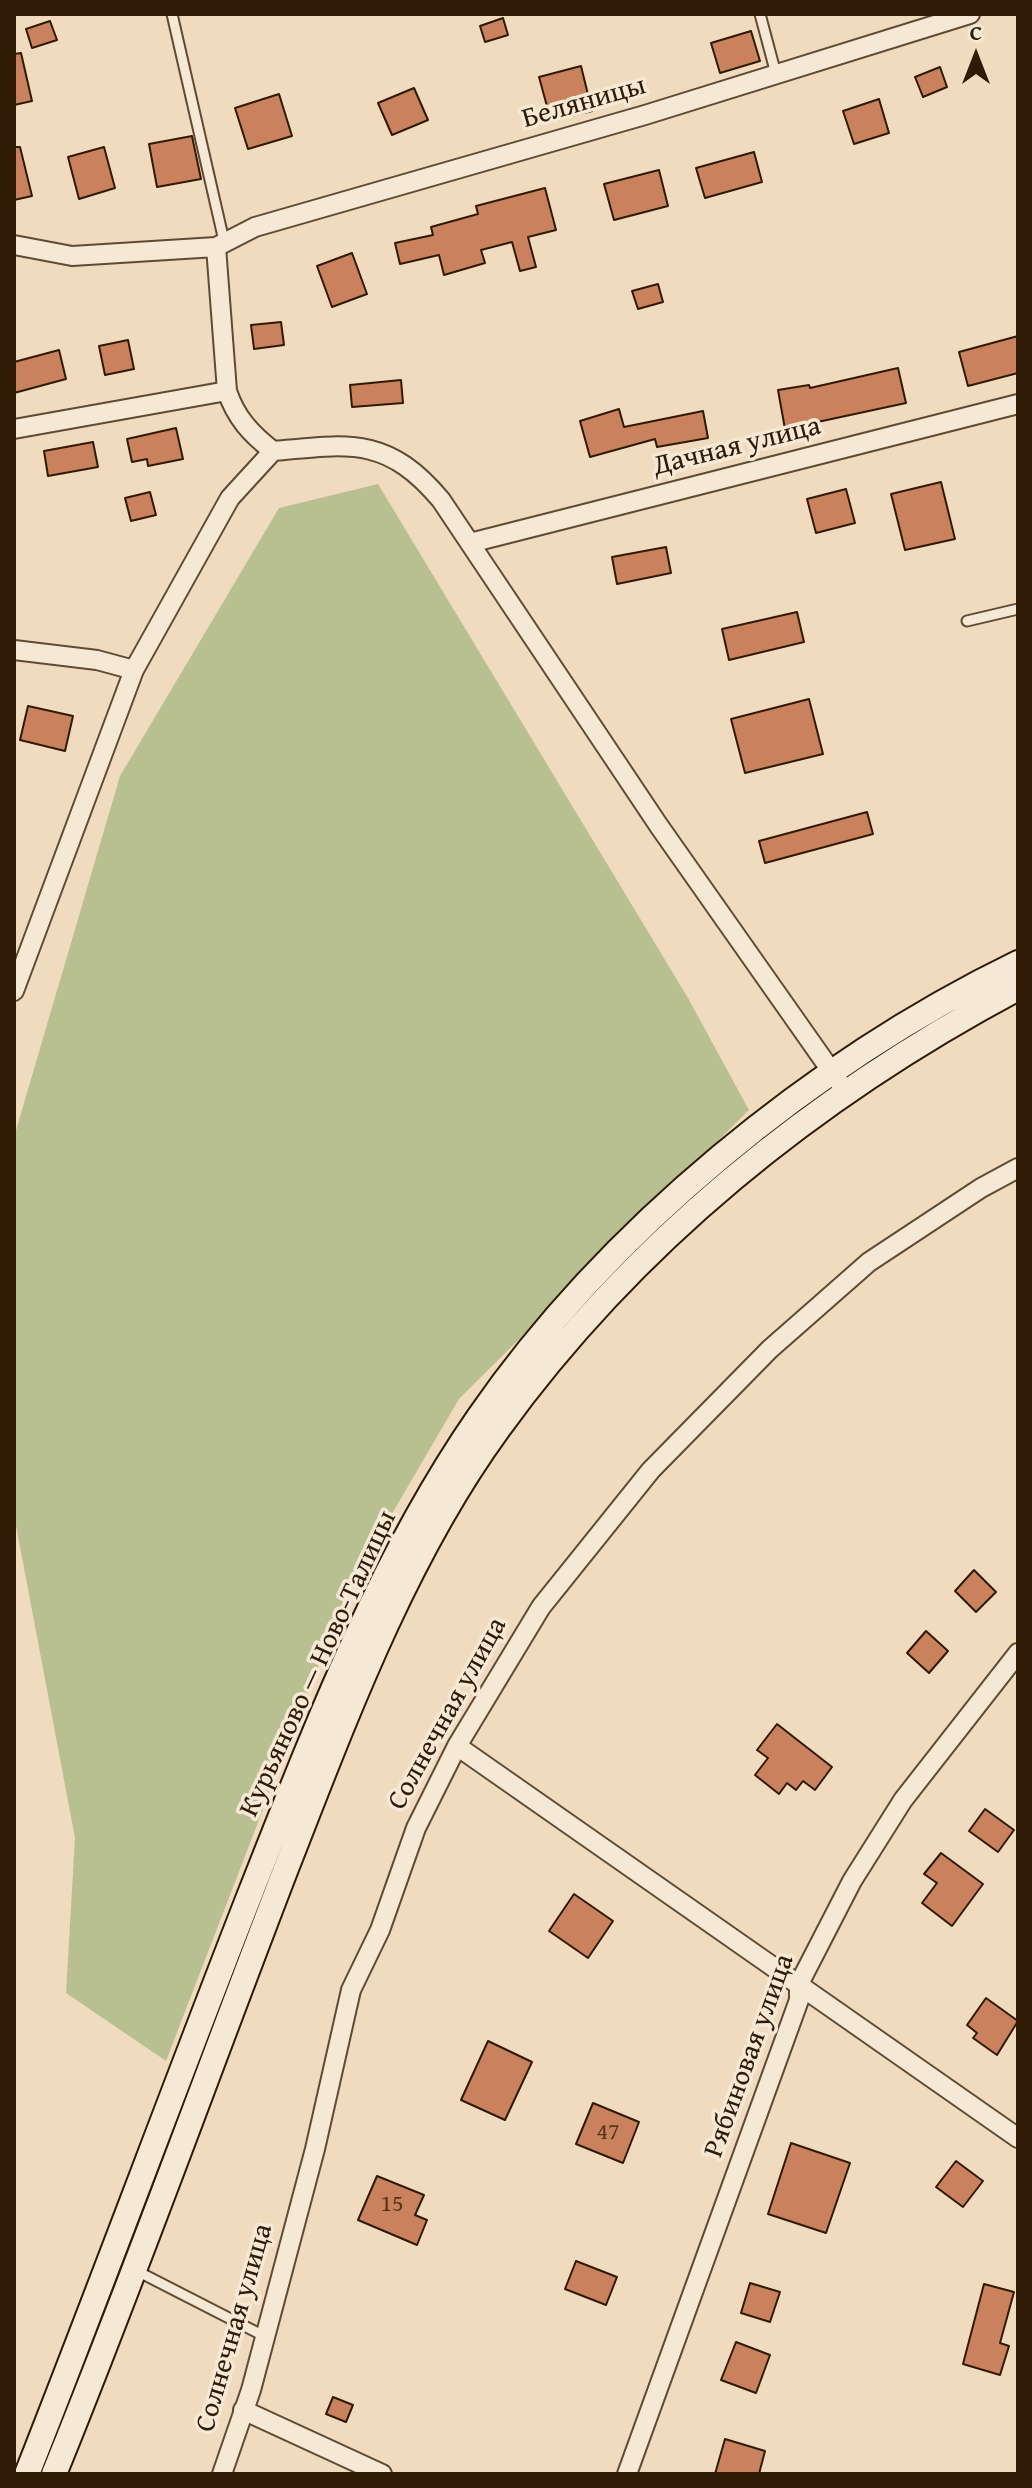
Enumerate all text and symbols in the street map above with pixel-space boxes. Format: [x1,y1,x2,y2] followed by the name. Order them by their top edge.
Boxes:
[936,16,1016,96] north arrow
[970,16,982,48] text: С
[518,69,650,137] street label: Беляницы
[650,410,824,484] street label: Дачная улица
[233,1506,405,1822] street label: Курьяново — Ново-Талицы
[381,1612,515,1816] street label: Солнечная улица
[698,1950,802,2162] street label: Рябиновая улица
[596,2119,620,2147] house number: 47
[380,2191,404,2219] house number: 15
[189,2220,281,2436] street label: Солнечная улица

